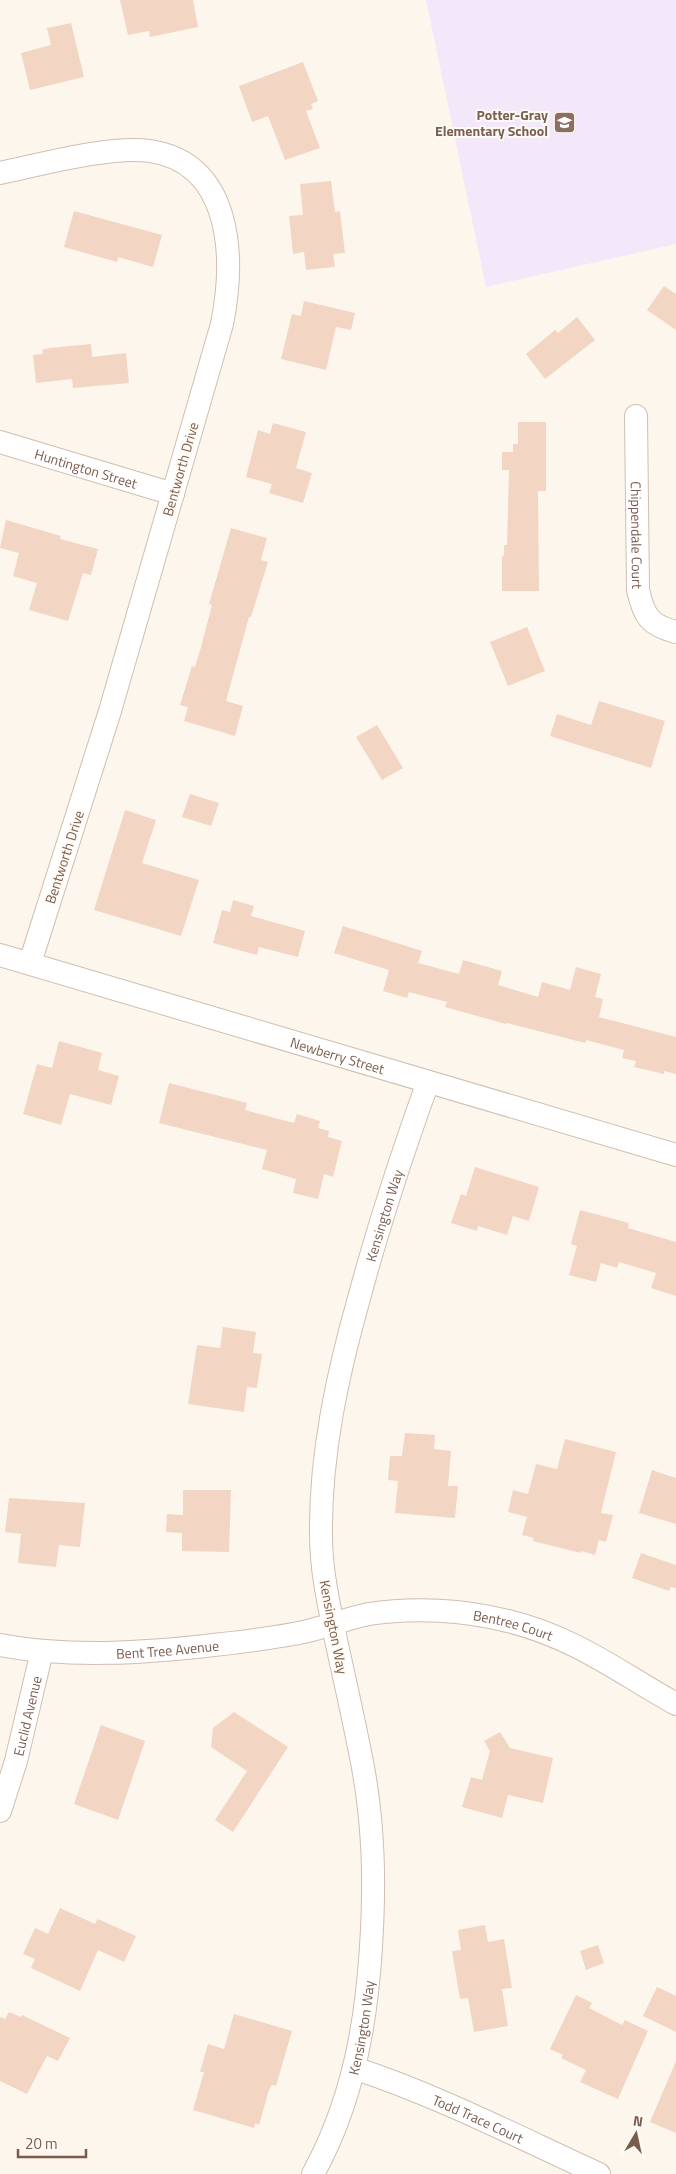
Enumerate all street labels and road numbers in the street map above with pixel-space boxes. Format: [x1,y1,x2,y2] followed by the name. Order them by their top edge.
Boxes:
[157,419,203,519] street label: Bentworth Drive
[32,443,140,493] street label: Huntington Street
[626,481,648,589] street label: Chippendale Court
[39,808,89,906] street label: Bentworth Drive
[288,1031,387,1079] street label: Newberry Street
[359,1166,408,1264] street label: Kensington Way
[315,1578,353,1676] street label: Kensington Way
[472,1604,557,1645] street label: Bentree Court
[116,1634,220,1663] street label: Bent Tree Avenue
[7,1674,46,1758] street label: Euclid Avenue
[342,1979,379,2077] street label: Kensington Way
[429,2088,527,2148] street label: Todd Trace Court

